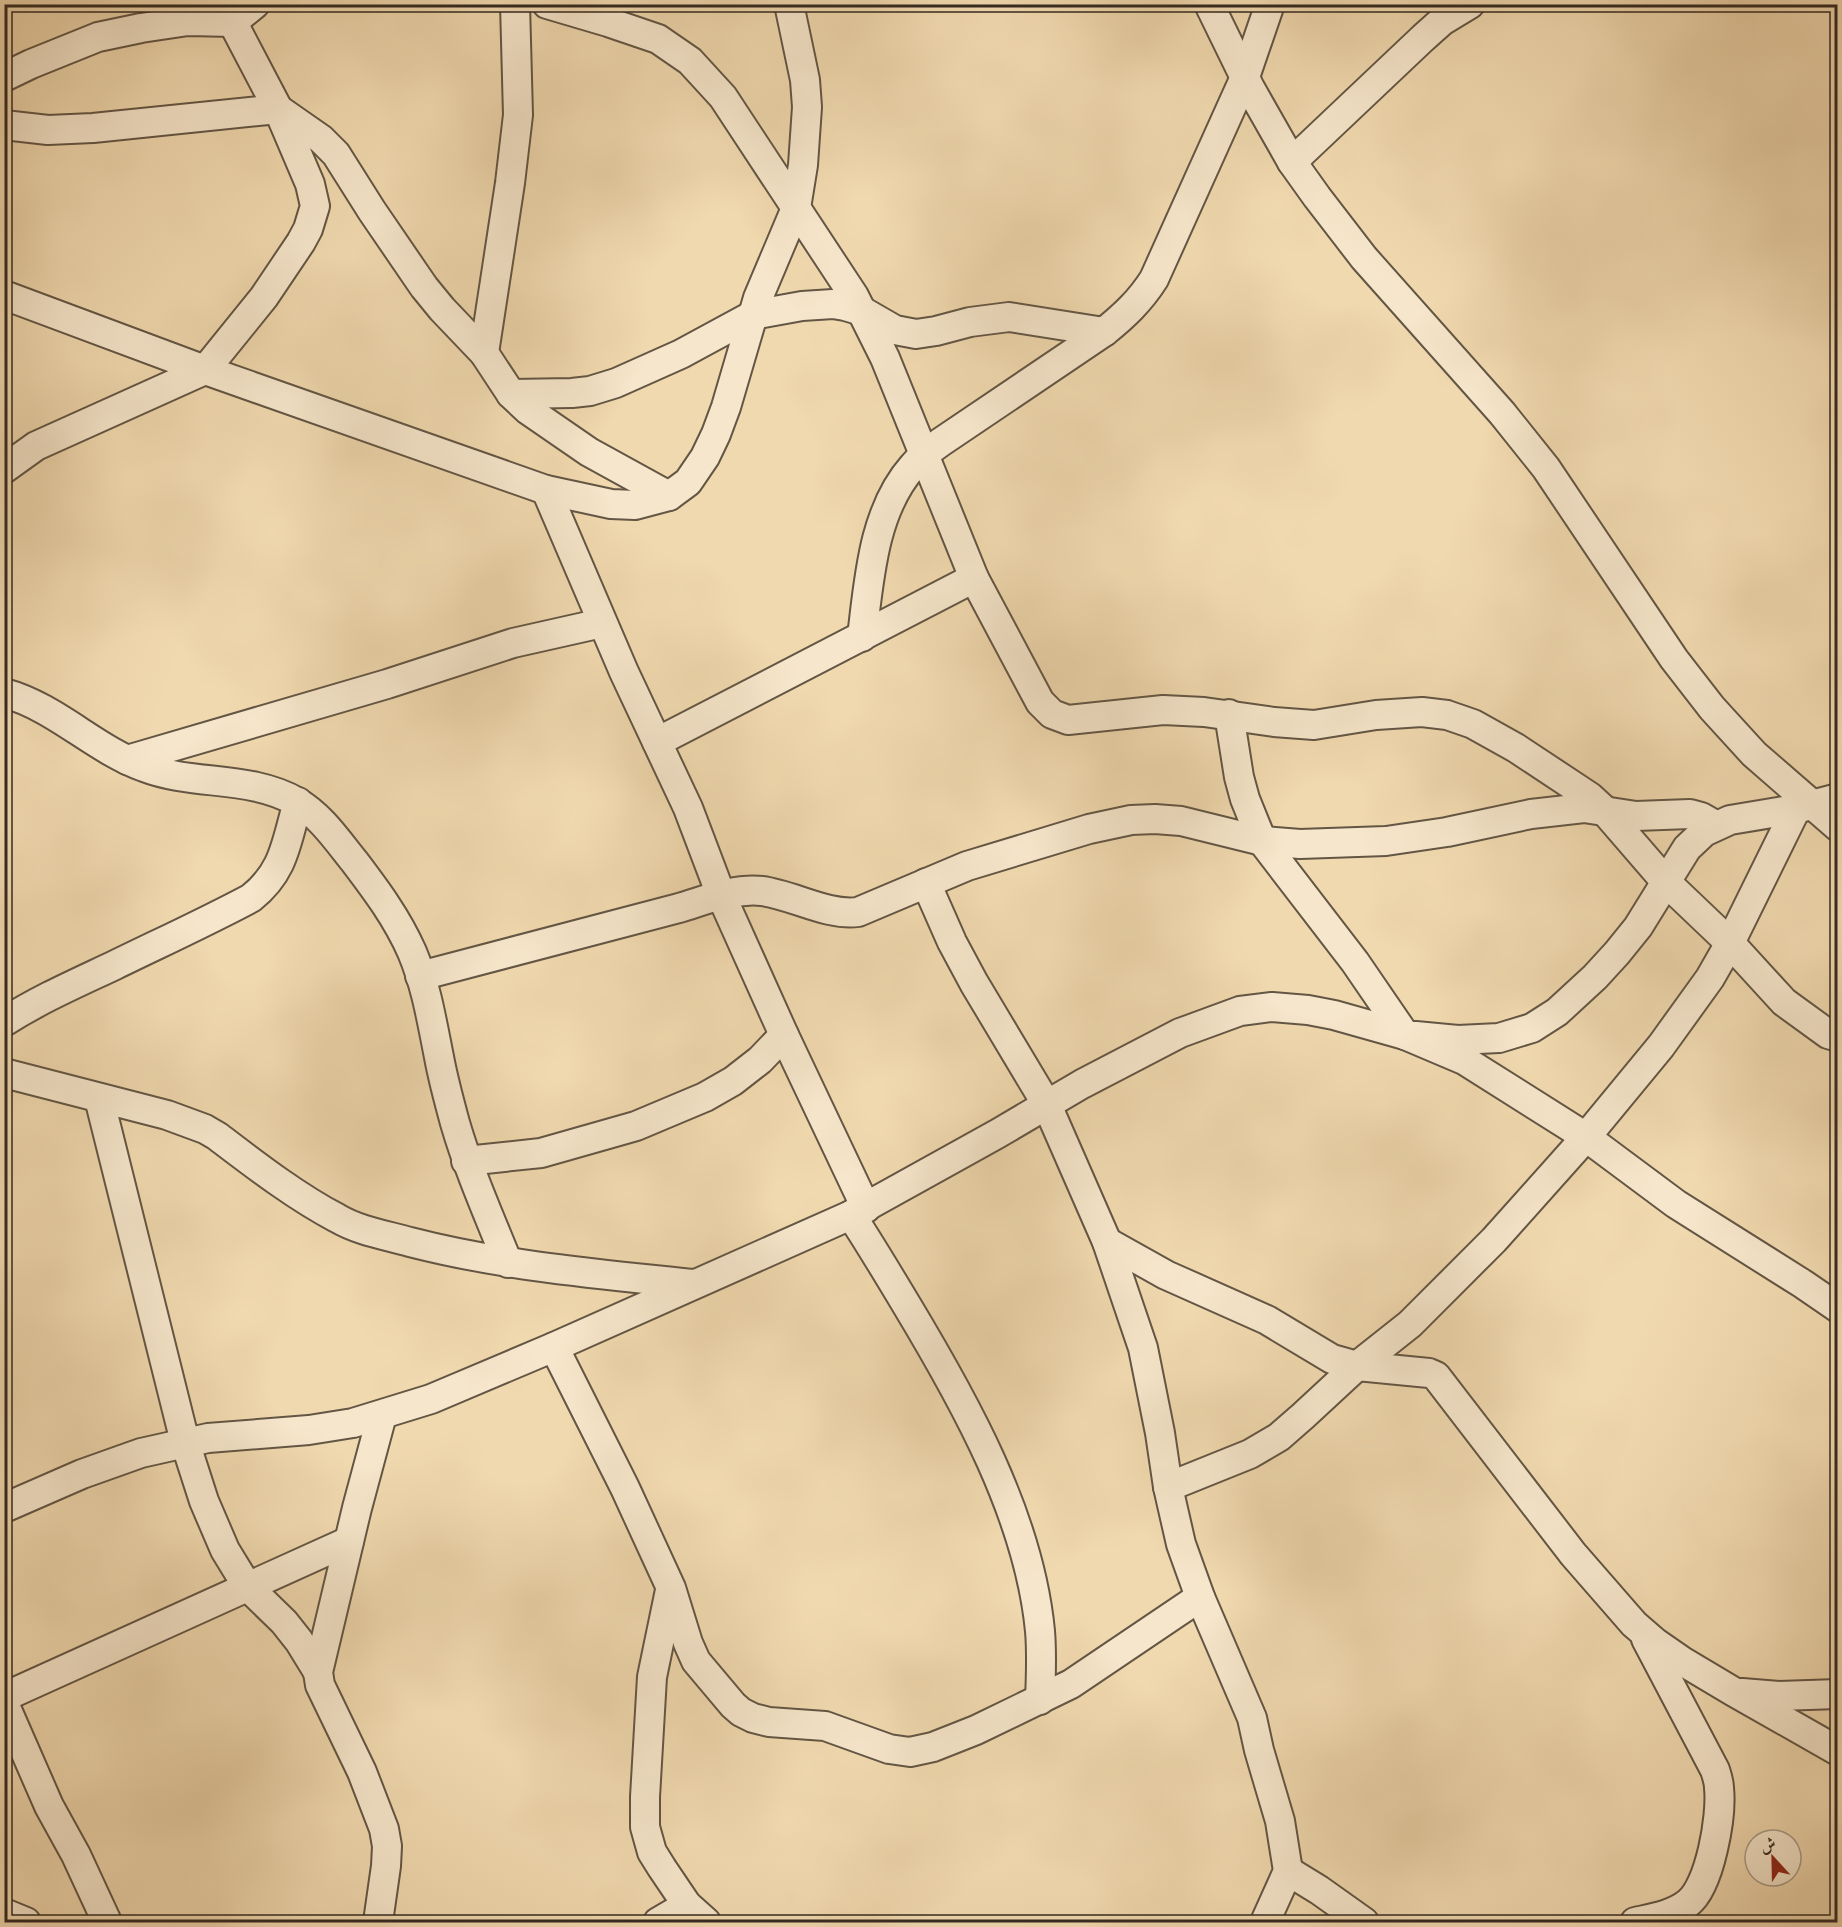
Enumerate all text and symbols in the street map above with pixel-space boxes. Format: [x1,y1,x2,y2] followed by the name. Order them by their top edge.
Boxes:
[1743,1828,1803,1888] north arrow
[1756,1832,1779,1857] text: ش

